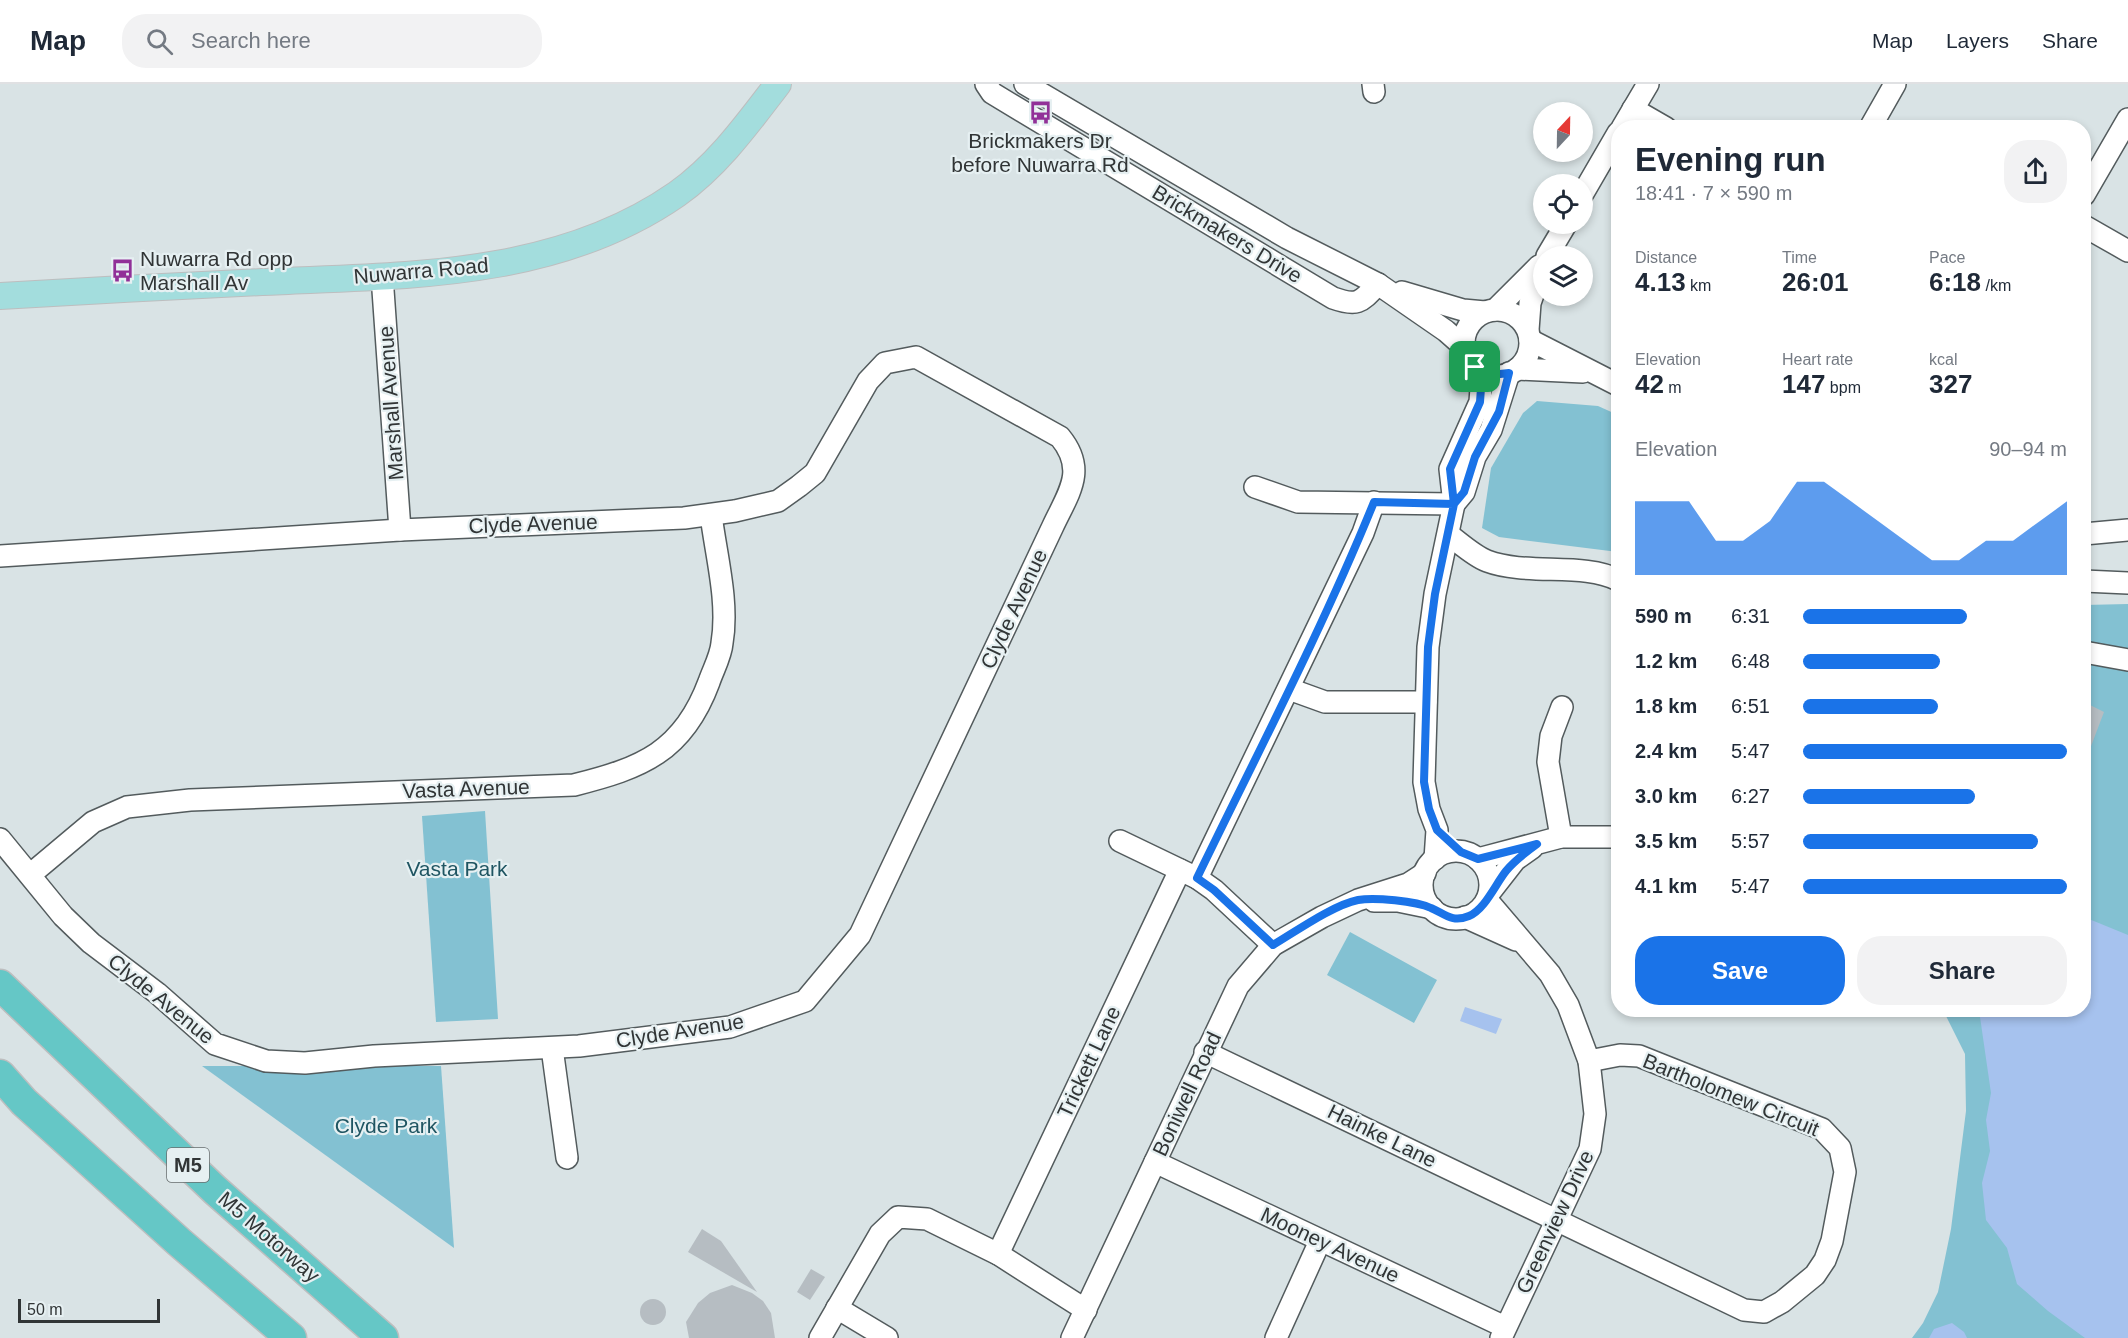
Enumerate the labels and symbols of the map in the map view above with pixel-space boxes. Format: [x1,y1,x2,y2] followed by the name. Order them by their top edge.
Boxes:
[1027,100,1053,126] bus stop icon: Brickmakers Dr before Nuwarra Rd
[1533,102,1593,162] north arrow
[951,129,1129,176] place label: Brickmakers Dr before Nuwarra Rd
[1148,180,1306,287] street label: Brickmakers Drive
[140,247,293,294] place label: Nuwarra Rd opp Marshall Av
[353,253,489,288] street label: Nuwarra Road
[109,258,135,284] bus stop icon: Nuwarra Rd opp Marshall Av
[374,325,407,481] street label: Marshall Avenue
[1449,341,1500,392] pin
[468,510,598,537] street label: Clyde Avenue
[976,545,1051,672] street label: Clyde Avenue
[402,775,530,802] street label: Vasta Avenue
[406,857,508,880] park label: Vasta Park
[104,949,219,1048] street label: Clyde Avenue
[1053,1002,1124,1121] street label: Trickett Lane
[614,1009,746,1052] street label: Clyde Avenue
[1148,1028,1225,1159] street label: Boniwell Road
[1640,1049,1823,1140] street label: Bartholomew Circuit
[1324,1099,1440,1172] street label: Hainke Lane
[335,1114,438,1137] park label: Clyde Park
[1511,1147,1598,1297] street label: Greenview Drive
[167,1148,209,1182] road number: M5
[214,1187,325,1287] street label: M5 Motorway
[1257,1202,1403,1287] street label: Mooney Avenue
[18,1296,160,1324] scale bar

